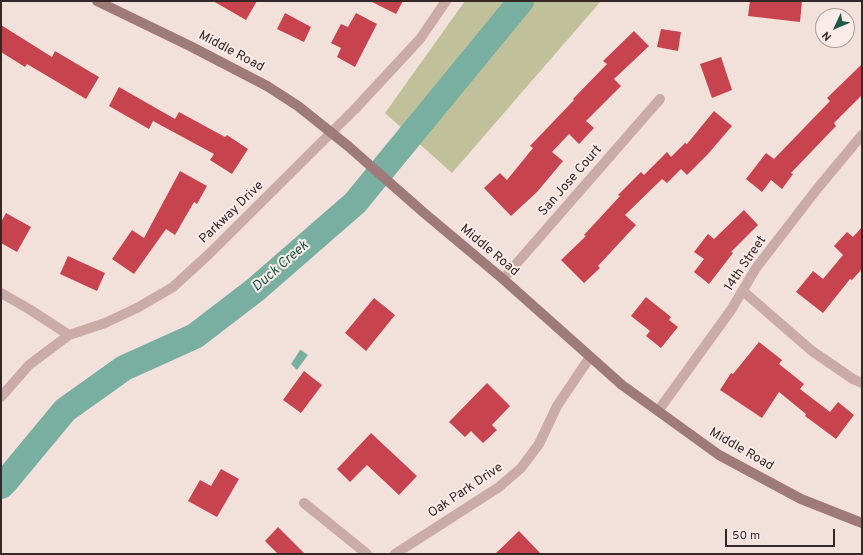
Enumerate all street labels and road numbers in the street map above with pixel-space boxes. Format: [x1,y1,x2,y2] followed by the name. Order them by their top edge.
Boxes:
[196,28,266,76] street label: Middle Road
[536,142,606,220] street label: San Jose Court
[197,178,267,248] street label: Parkway Drive
[456,222,522,280] street label: Middle Road
[722,233,770,295] street label: 14th Street
[706,425,776,475] street label: Middle Road
[426,460,506,522] street label: Oak Park Drive

